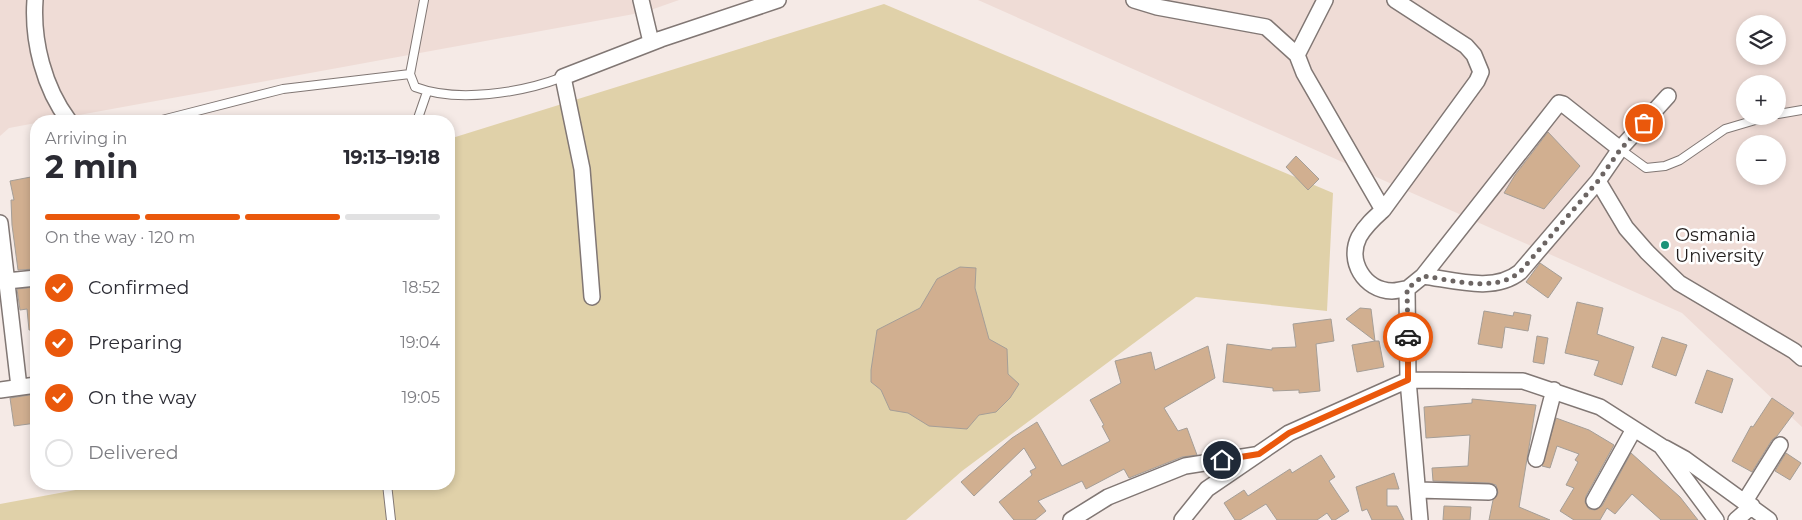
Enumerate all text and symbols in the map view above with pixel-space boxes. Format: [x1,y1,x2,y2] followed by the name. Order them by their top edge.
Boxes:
[1736,15,1786,185] map controls
[1736,15,1786,65] button: layers
[1736,75,1786,125] button: +
[1623,102,1665,144] pin
[1630,109,1658,137] icon: bag
[45,129,127,148] text: Arriving in
[1736,135,1786,185] button: −
[343,146,440,169] text: 19:13–19:18
[45,147,138,186] text: 2 min
[1675,224,1764,267] place label: Osmania University
[45,228,195,247] text: On the way · 120 m
[1659,239,1671,251] marker: Osmania University
[45,274,73,302] icon: check
[88,276,189,299] text: Confirmed
[403,278,440,297] text: 18:52
[1383,312,1433,362] courier
[1394,323,1422,351] icon: car
[45,329,73,357] icon: check
[88,331,183,354] text: Preparing
[400,333,440,352] text: 19:04
[45,384,73,412] icon: check
[88,386,196,409] text: On the way
[401,388,440,407] text: 19:05
[1201,439,1243,481] pin
[88,441,179,464] text: Delivered
[1208,446,1236,474] icon: home

